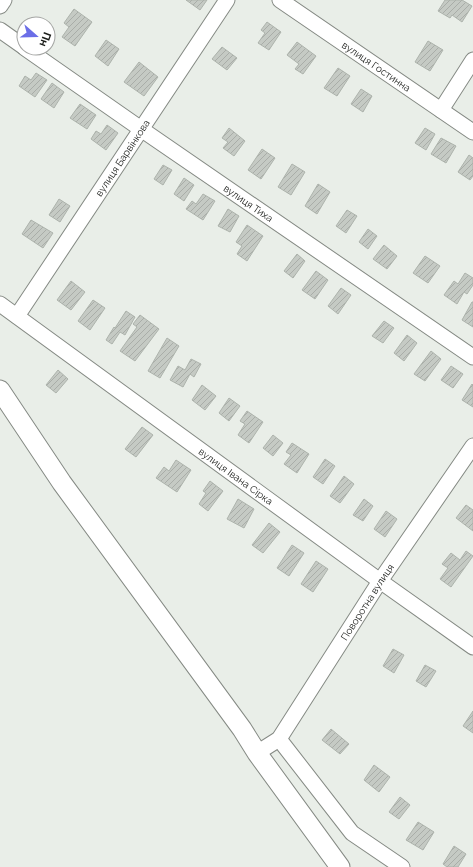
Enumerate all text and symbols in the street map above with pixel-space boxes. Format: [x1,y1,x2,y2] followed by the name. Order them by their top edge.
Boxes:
[16,16,56,56] north arrow
[36,30,54,48] text: Пн
[340,39,413,93] street label: вулиця Гостинна
[93,118,151,198] street label: вулиця Барвінкова
[222,182,275,224] street label: вулиця Тиха
[197,445,275,507] street label: вулиця Івана Сірка
[338,562,396,642] street label: Поворотна вулиця

